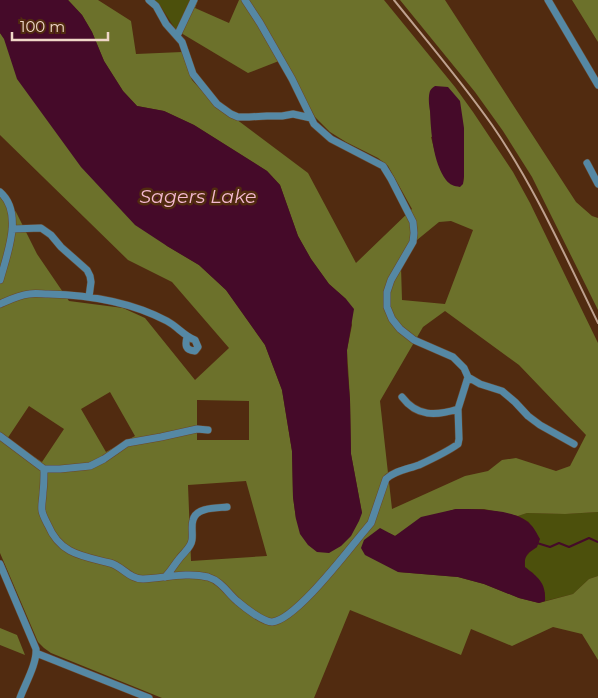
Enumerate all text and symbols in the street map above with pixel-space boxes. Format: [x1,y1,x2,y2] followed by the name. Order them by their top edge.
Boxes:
[12,10,109,42] scale bar
[20,17,65,36] text: 100 m
[139,185,257,208] water label: Sagers Lake

